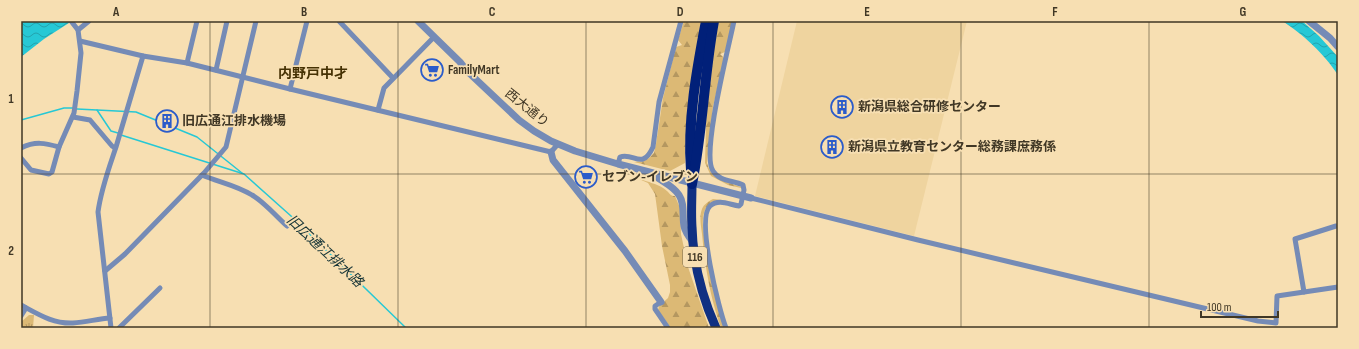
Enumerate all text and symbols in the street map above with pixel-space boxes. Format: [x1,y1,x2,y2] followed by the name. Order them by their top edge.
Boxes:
[112,4,120,20] text: A
[301,4,307,20] text: B
[489,4,496,20] text: C
[677,4,684,20] text: D
[864,4,870,20] text: E
[1052,4,1058,20] text: F
[1240,4,1247,20] text: G
[419,57,445,83] supermarket icon: FamilyMart
[448,62,500,78] place label: FamilyMart
[278,65,348,82] district label: 内野戸中才
[502,85,552,131] street label: 西大通り
[8,91,14,107] text: 1
[829,94,855,120] building icon: 新潟県総合研修センター
[858,99,1001,115] place label: 新潟県総合研修センター
[154,108,180,134] building icon: 旧広通江排水機場
[182,113,286,129] place label: 旧広通江排水機場
[819,134,845,160] building icon: 新潟県立教育センター総務課庶務係
[848,139,1056,155] place label: 新潟県立教育センター総務課庶務係
[573,164,599,190] supermarket icon: セブン-イレブン
[602,169,698,185] place label: セブン-イレブン
[283,211,367,291] water label: 旧広通江排水路
[8,243,14,259] text: 2
[683,247,707,267] road number: 116
[1201,293,1278,319] scale bar
[1207,300,1232,315] text: 100 m

